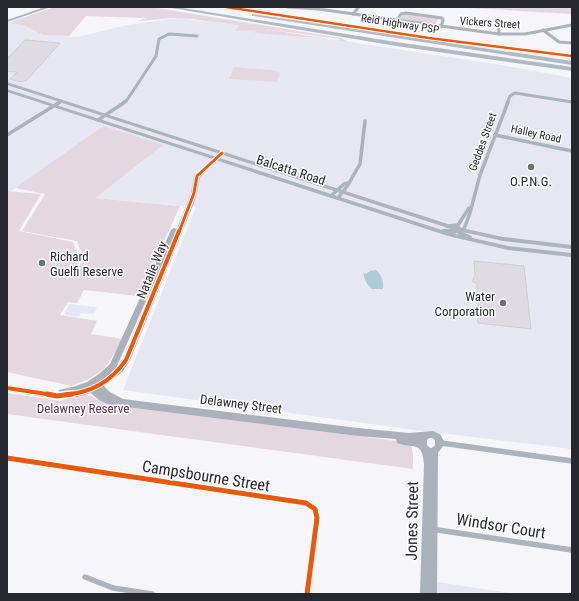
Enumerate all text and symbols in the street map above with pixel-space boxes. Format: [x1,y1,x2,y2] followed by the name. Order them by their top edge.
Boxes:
[360,11,440,37] street label: Reid Highway PSP
[459,14,521,32] street label: Vickers Street
[466,111,500,173] street label: Geddes Street
[509,122,563,146] street label: Halley Road
[255,152,327,188] street label: Balcatta Road
[526,162,536,172] marker: O.P.N.G.
[510,174,552,189] place label: O.P.N.G.
[134,239,171,301] street label: Natalie Way
[50,249,123,279] place label: Richard Guelfi Reserve
[37,258,47,268] marker: Richard Guelfi Reserve
[435,289,495,319] place label: Water Corporation
[498,298,508,308] marker: Water Corporation
[199,392,283,416] street label: Delawney Street
[37,401,129,416] park label: Delawney Reserve
[141,457,271,496] street label: Campsbourne Street
[402,481,422,561] street label: Jones Street
[455,510,547,542] street label: Windsor Court

